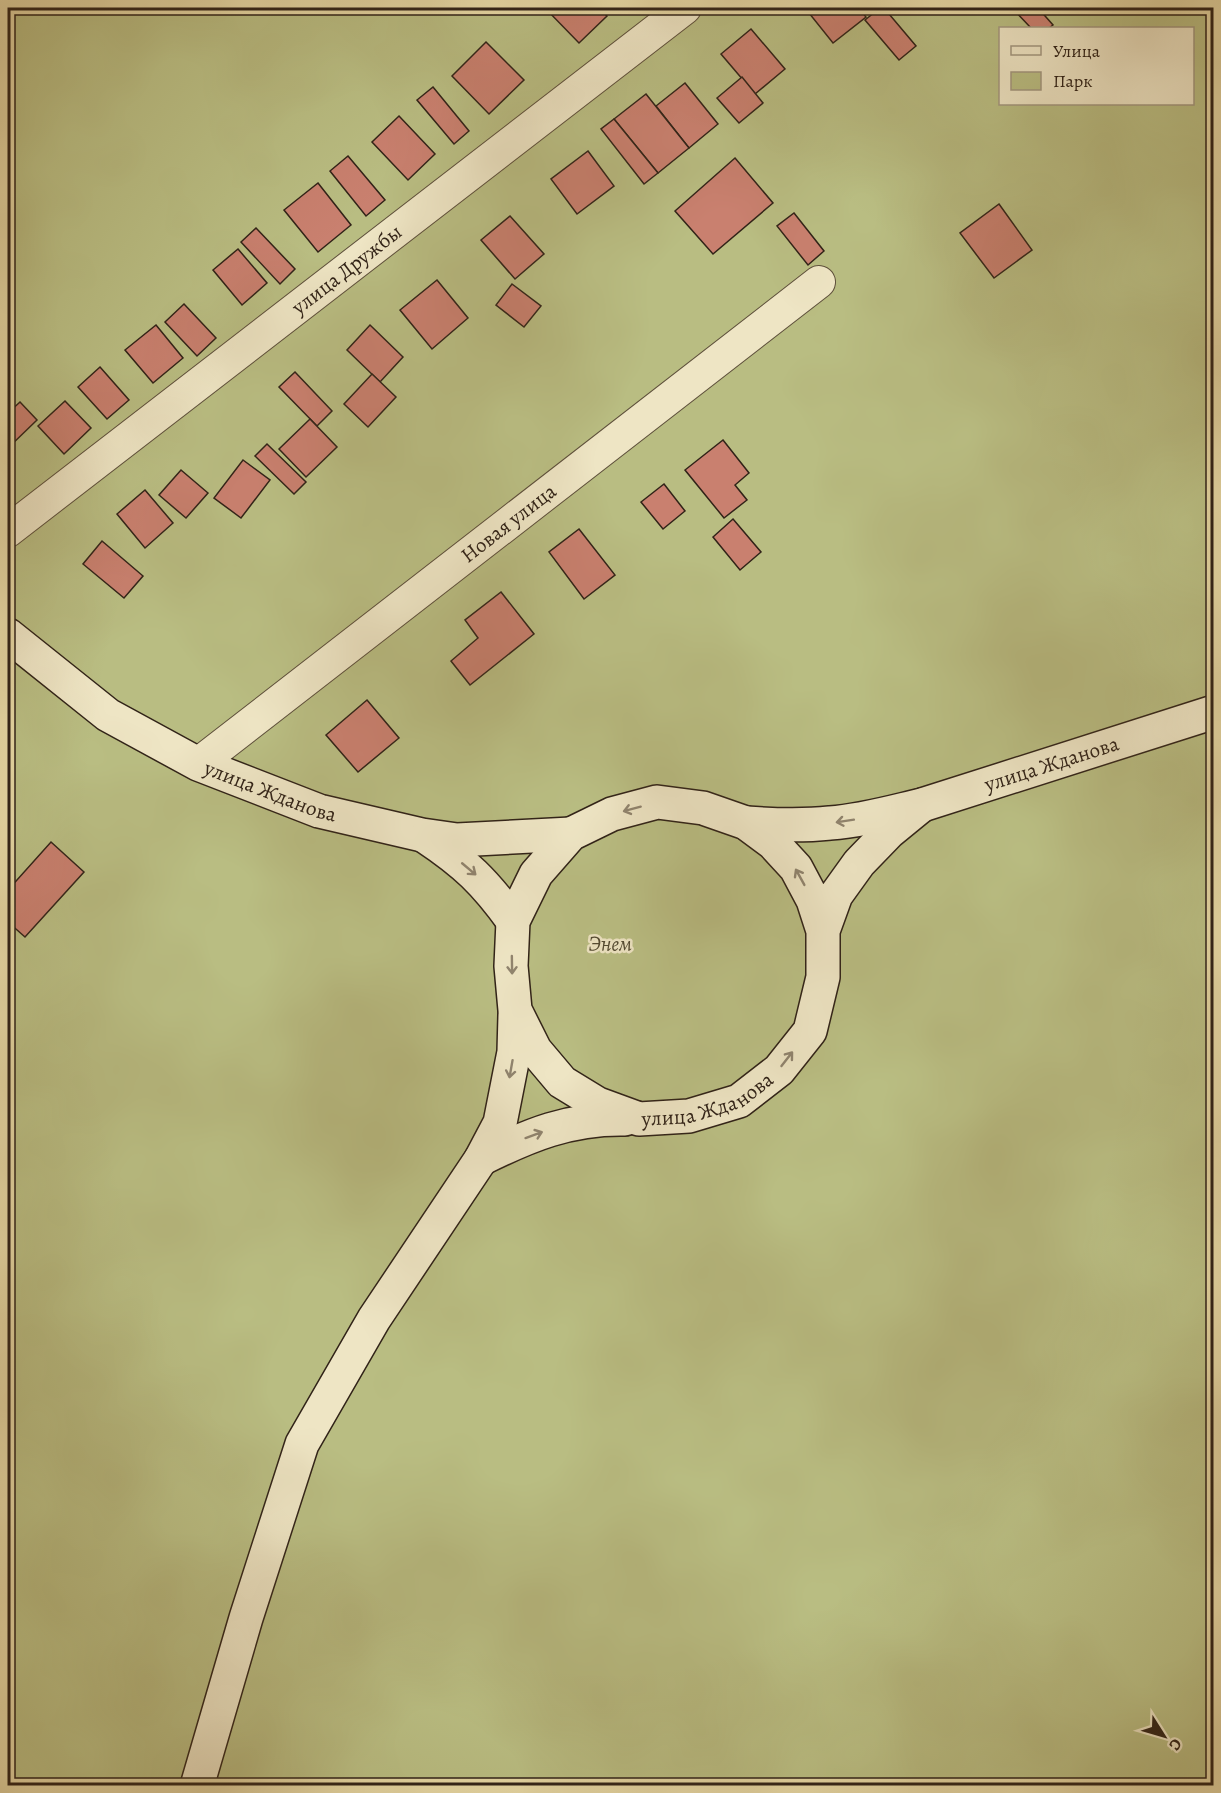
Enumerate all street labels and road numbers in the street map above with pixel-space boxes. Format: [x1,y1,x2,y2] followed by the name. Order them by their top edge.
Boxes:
[285,218,408,321] street label: улица Дружбы
[455,477,562,569] street label: Новая улица
[980,729,1123,799] street label: улица Жданова
[199,753,339,829] street label: улица Жданова
[640,1065,779,1133] street label: улица Жданова

